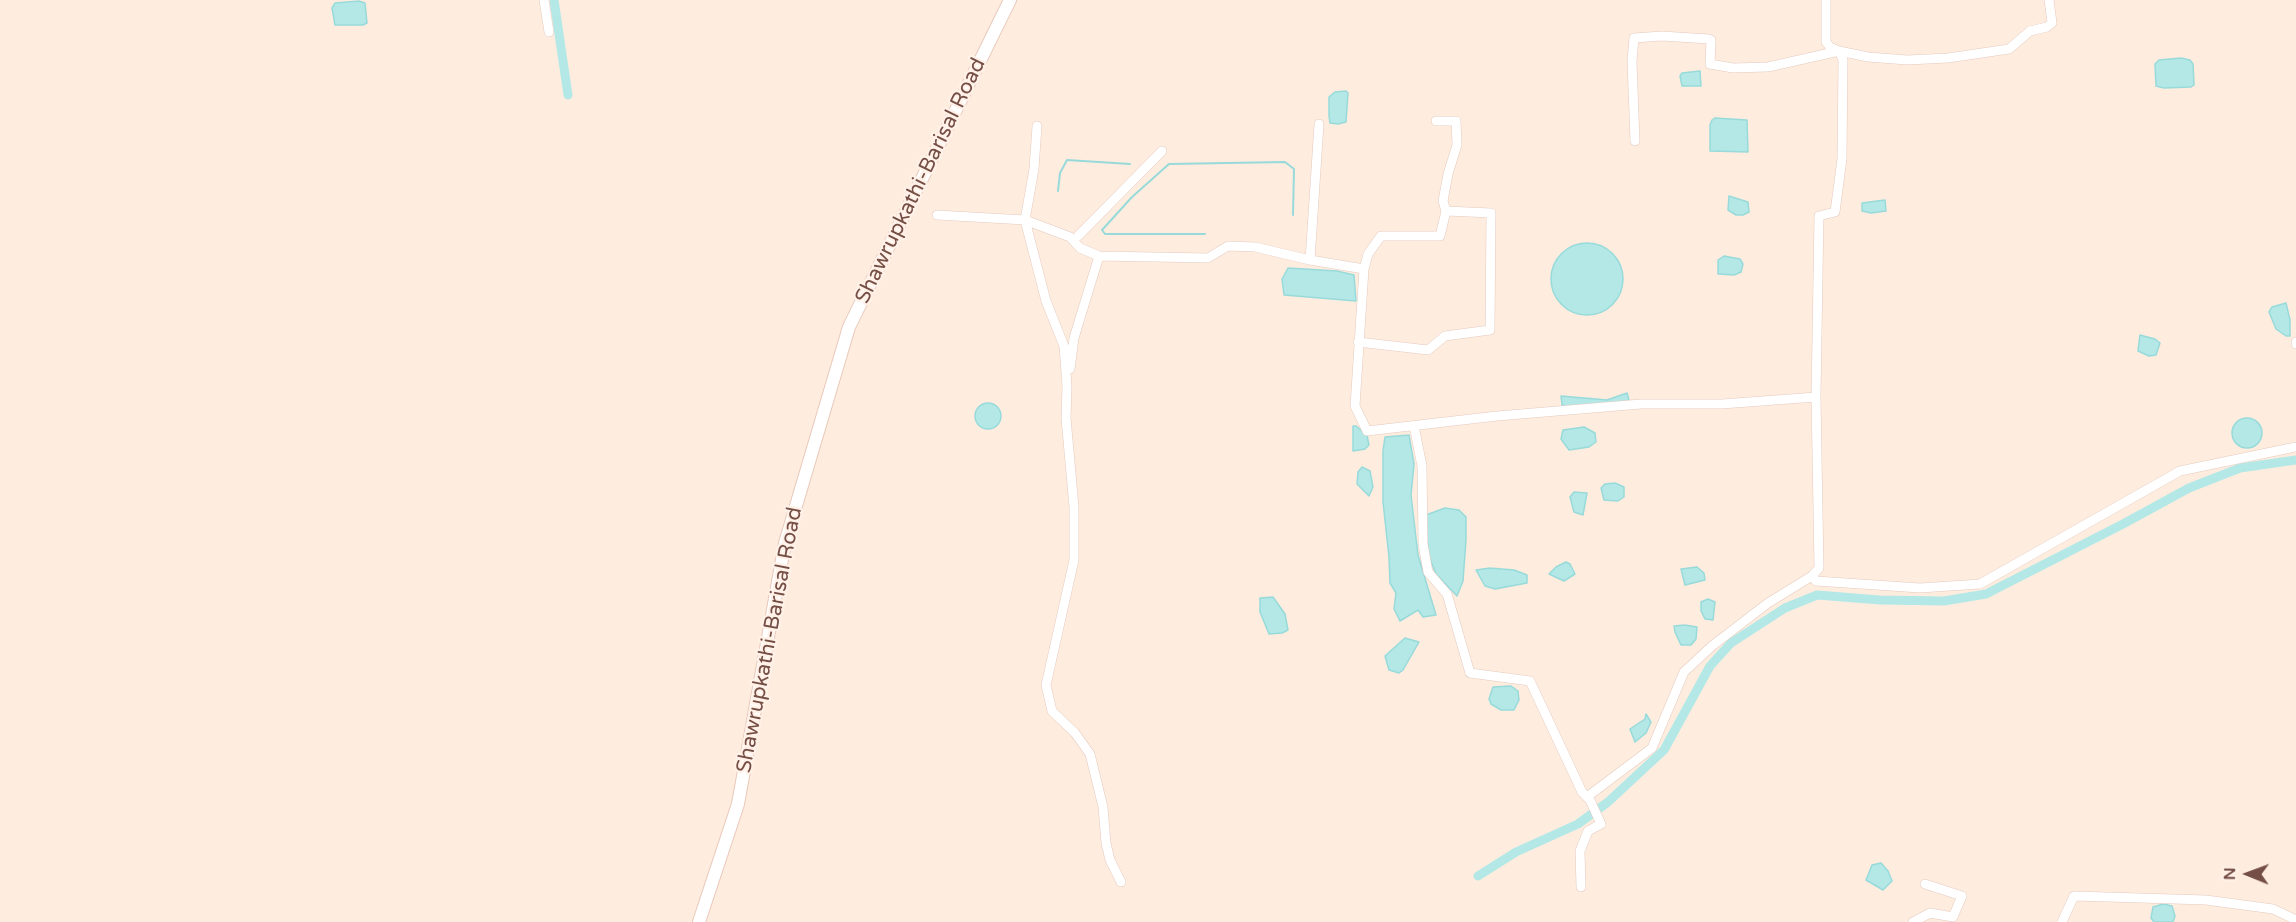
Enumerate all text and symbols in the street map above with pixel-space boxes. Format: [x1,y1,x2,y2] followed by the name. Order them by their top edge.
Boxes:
[850,54,992,308] street label: Shawrupkathi-Barisal Road
[732,505,808,775] street label: Shawrupkathi-Barisal Road
[2218,844,2278,904] north arrow
[2220,867,2240,880] text: N

